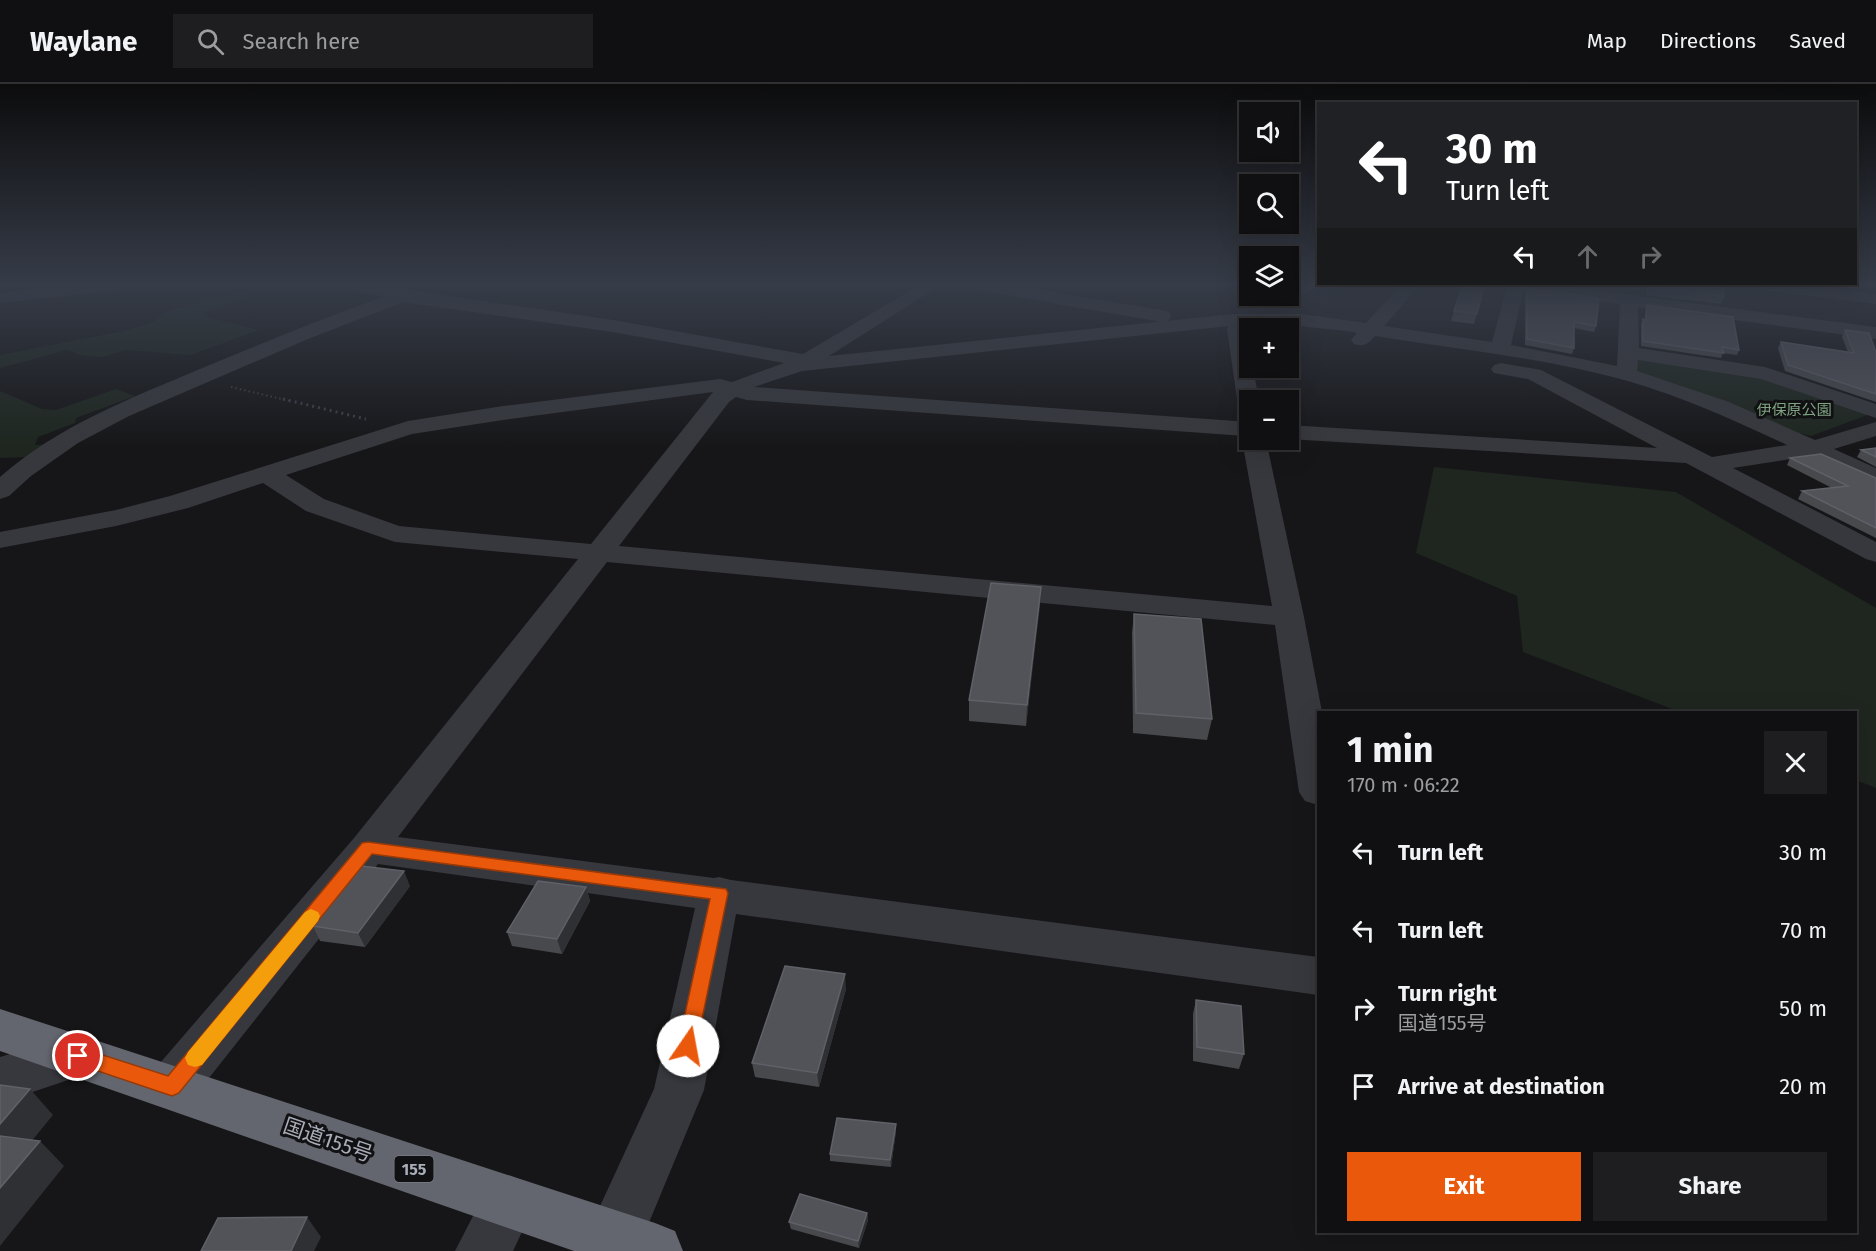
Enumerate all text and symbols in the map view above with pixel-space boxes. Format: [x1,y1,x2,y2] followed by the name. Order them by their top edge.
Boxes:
[173,14,593,68] search box
[30,25,137,58] text: Waylane
[194,25,227,58] icon: search
[242,28,360,55] text: Search here
[1587,28,1627,54] text: Map
[1660,28,1756,54] text: Directions
[1789,28,1846,54] text: Saved
[1239,102,1299,450] map controls
[1239,102,1299,162] button: sound
[1446,124,1538,174] text: 30 m
[1347,126,1425,204] icon: left
[1239,174,1299,234] button: search
[1446,175,1549,207] text: Turn left
[1508,240,1541,273] icon: left
[1571,240,1604,273] icon: ahead
[1634,240,1667,273] icon: right
[1239,246,1299,306] button: layers
[1239,318,1299,378] button: +
[1239,390,1299,450] button: −
[1756,401,1832,419] park label: 伊保原公園
[1347,728,1434,772] text: 1 min
[1764,731,1827,794] button: close
[1347,773,1460,797] text: 170 m · 06:22
[1347,836,1380,869] icon: left
[1398,839,1483,866] text: Turn left
[1779,839,1827,866] text: 30 m
[1347,914,1380,947] icon: left
[1398,917,1483,944] text: Turn left
[1781,917,1827,944] text: 70 m
[1398,980,1497,1007] text: Turn right
[1347,992,1380,1025] icon: right
[1779,995,1827,1022] text: 50 m
[1398,1011,1487,1035] text: 国道155号
[656,1014,720,1078] position arrow
[52,1030,103,1081] pin
[61,1039,94,1072] icon: arrive
[1347,1070,1380,1103] icon: arrive
[1398,1073,1605,1100] text: Arrive at destination
[1779,1073,1827,1100] text: 20 m
[280,1113,376,1167] street label: 国道155号
[1347,1152,1581,1221] button: Exit
[1593,1152,1827,1221] button: Share
[394,1156,434,1182] road number: 155

